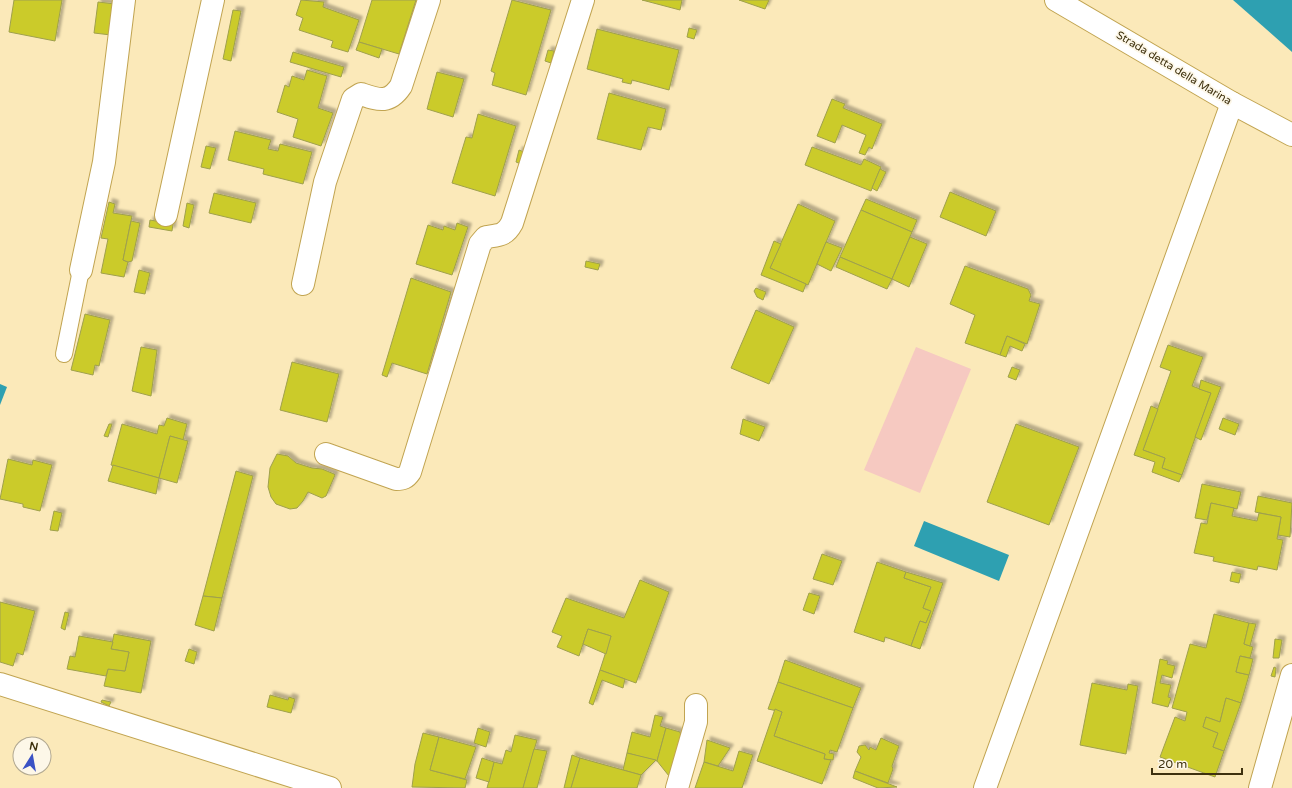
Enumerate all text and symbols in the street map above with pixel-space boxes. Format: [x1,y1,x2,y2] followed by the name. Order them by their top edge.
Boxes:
[1114,28,1234,108] street label: Strada detta della Marina
[12,736,52,776] north arrow
[28,739,39,754] text: N
[1152,750,1242,776] scale bar
[1158,757,1187,771] text: 20 m

